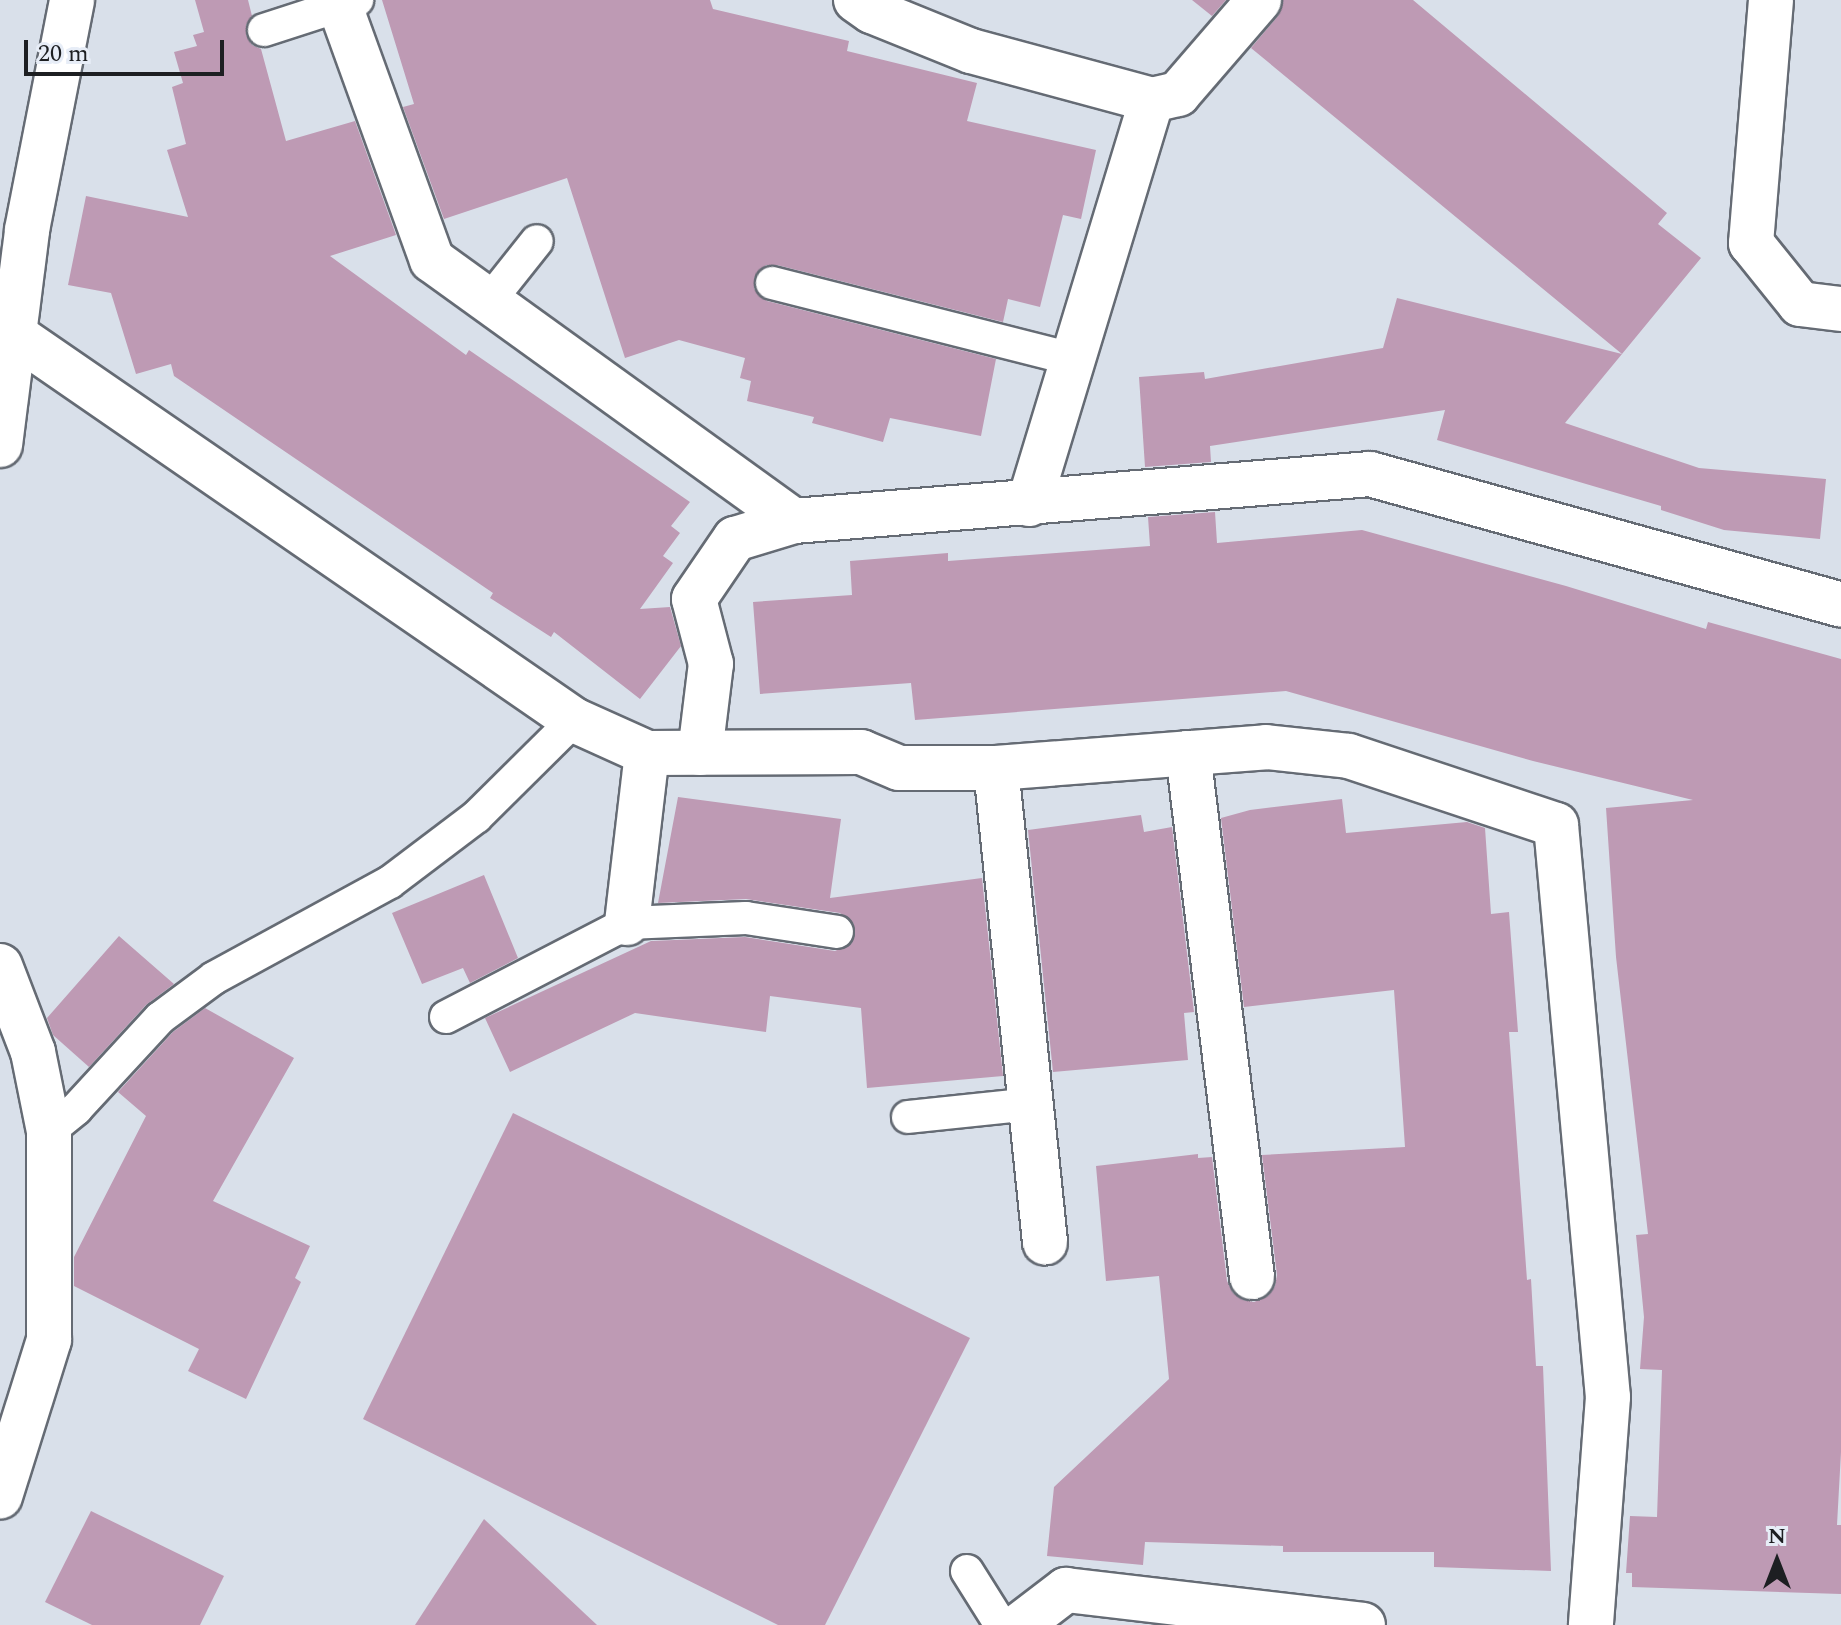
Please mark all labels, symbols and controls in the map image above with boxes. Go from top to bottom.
scale bar [28,24,228,74]
text: 20 m [38,36,89,72]
text: N [1768,1520,1786,1553]
north arrow [1737,1521,1817,1601]

